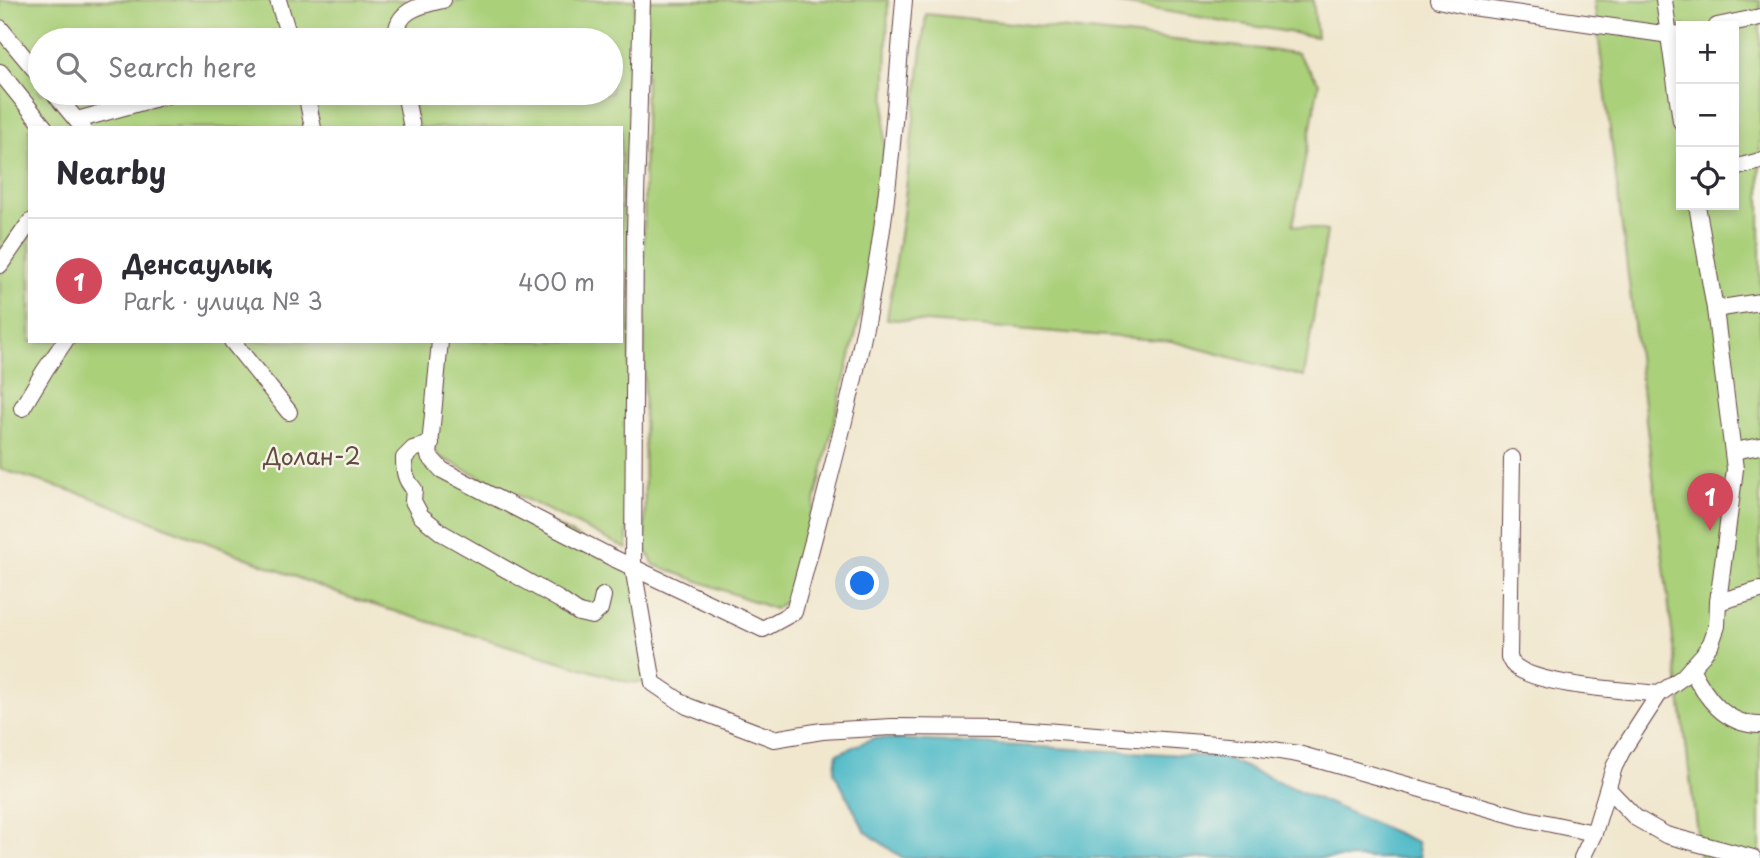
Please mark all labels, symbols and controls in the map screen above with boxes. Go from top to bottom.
map controls [1676,21,1739,210]
button: + [1676,21,1739,84]
search box [28,28,623,105]
text: Search here [108,47,257,86]
icon: search [52,48,90,86]
button: − [1676,84,1739,147]
button: locate [1676,147,1739,210]
text: Nearby [56,149,166,194]
text: Денсаулық [123,244,272,283]
text: 1 [74,264,85,299]
text: 400 m [518,264,595,299]
text: Park · улица № 3 [123,283,323,318]
park label: Долан-2 [263,438,360,473]
pin: 1 [1687,473,1733,531]
your location [845,566,879,600]

